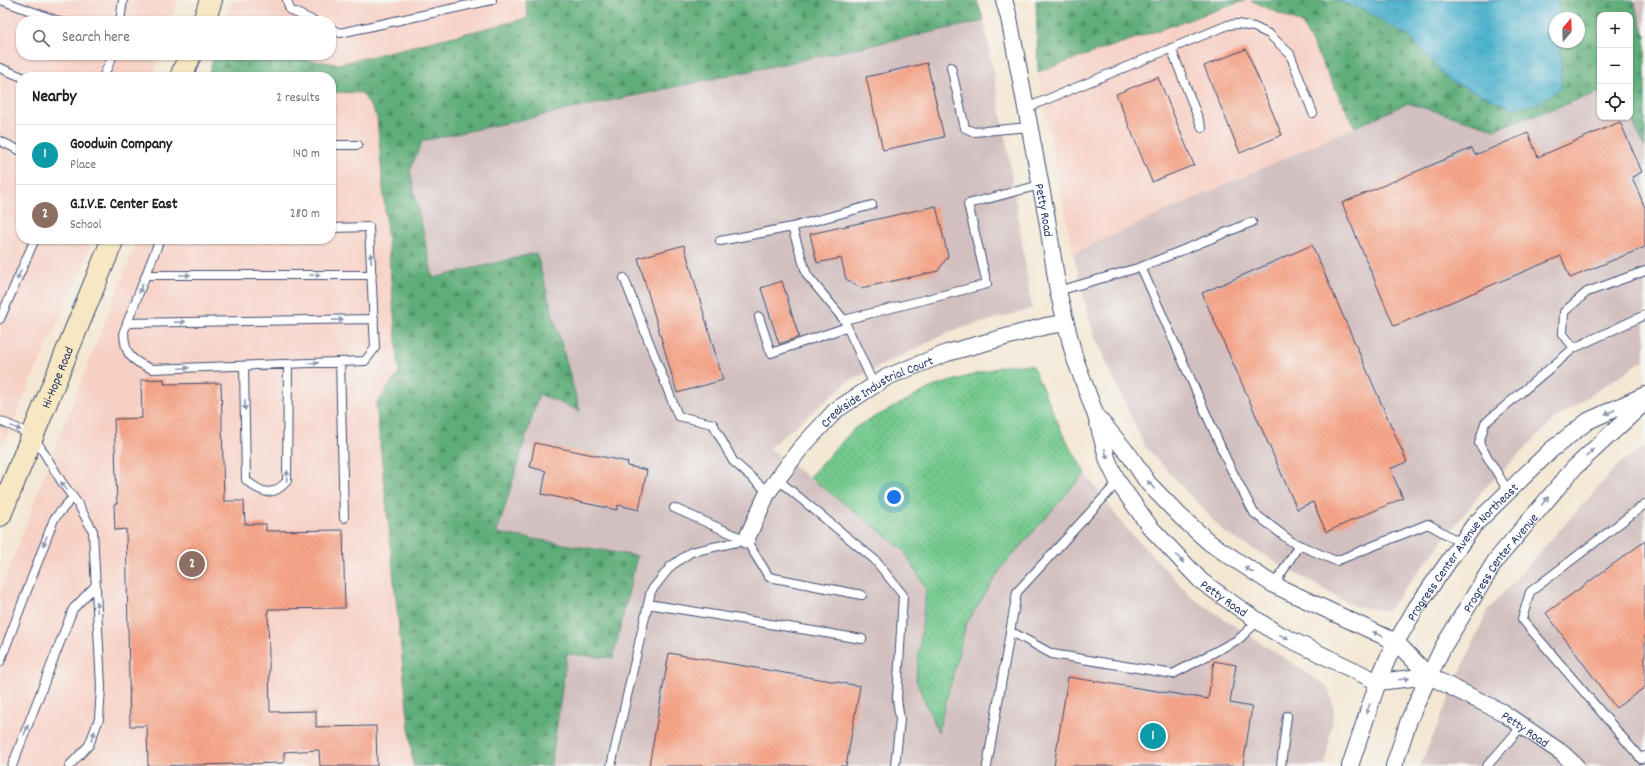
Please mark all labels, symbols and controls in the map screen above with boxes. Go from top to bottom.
north arrow [1549,12,1585,48]
map controls [1597,12,1633,120]
button: + [1597,12,1633,48]
search box [16,16,336,60]
icon: search [30,27,52,49]
text: Search here [62,27,130,49]
button: − [1597,48,1633,84]
button: locate [1597,84,1633,120]
text: Nearby [32,86,76,110]
text: 2 results [276,89,320,108]
text: Goodwin Company [70,134,172,156]
text: 1 [44,145,46,164]
text: 140 m [293,145,320,164]
text: Place [70,156,96,175]
street label: Petty Road [1028,182,1057,238]
text: G.I.V.E. Center East [70,194,177,216]
text: 2 [42,205,48,224]
text: 280 m [290,205,320,224]
text: School [70,216,102,235]
one-way arrow [368,251,374,264]
one-way arrow [16,269,22,280]
one-way arrow [179,272,192,278]
one-way arrow [309,272,322,278]
one-way arrow [137,283,143,295]
one-way arrow [332,317,345,323]
one-way arrow [174,319,187,325]
street label: Hi-Hope Road [38,344,80,412]
street label: Creekside Industrial Court [817,352,937,433]
one-way arrow [307,360,320,366]
one-way arrow [178,365,191,371]
one-way arrow [242,399,248,412]
one-way arrow [1604,409,1615,415]
one-way arrow [11,425,22,431]
one-way arrow [1103,448,1109,460]
one-way arrow [1585,448,1595,458]
one-way arrow [283,470,290,482]
one-way arrow [60,480,69,491]
street label: Progress Center Avenue Northeast [1404,480,1522,624]
one-way arrow [1147,481,1156,490]
your location [884,487,904,507]
one-way arrow [1541,496,1550,506]
street label: Progress Center Avenue [1460,509,1540,615]
one-way arrow [42,536,48,548]
pin: 2 [179,549,205,579]
one-way arrow [1176,554,1185,564]
one-way arrow [1243,566,1255,573]
street label: Petty Road [1196,576,1250,623]
one-way arrow [94,600,100,613]
one-way arrow [1372,631,1383,637]
one-way arrow [1278,633,1290,640]
one-way arrow [1397,676,1410,682]
one-way arrow [1365,704,1371,716]
street label: Petty Road [1497,707,1552,753]
pin: 1 [1140,721,1166,751]
one-way arrow [24,723,30,735]
one-way arrow [90,730,96,742]

